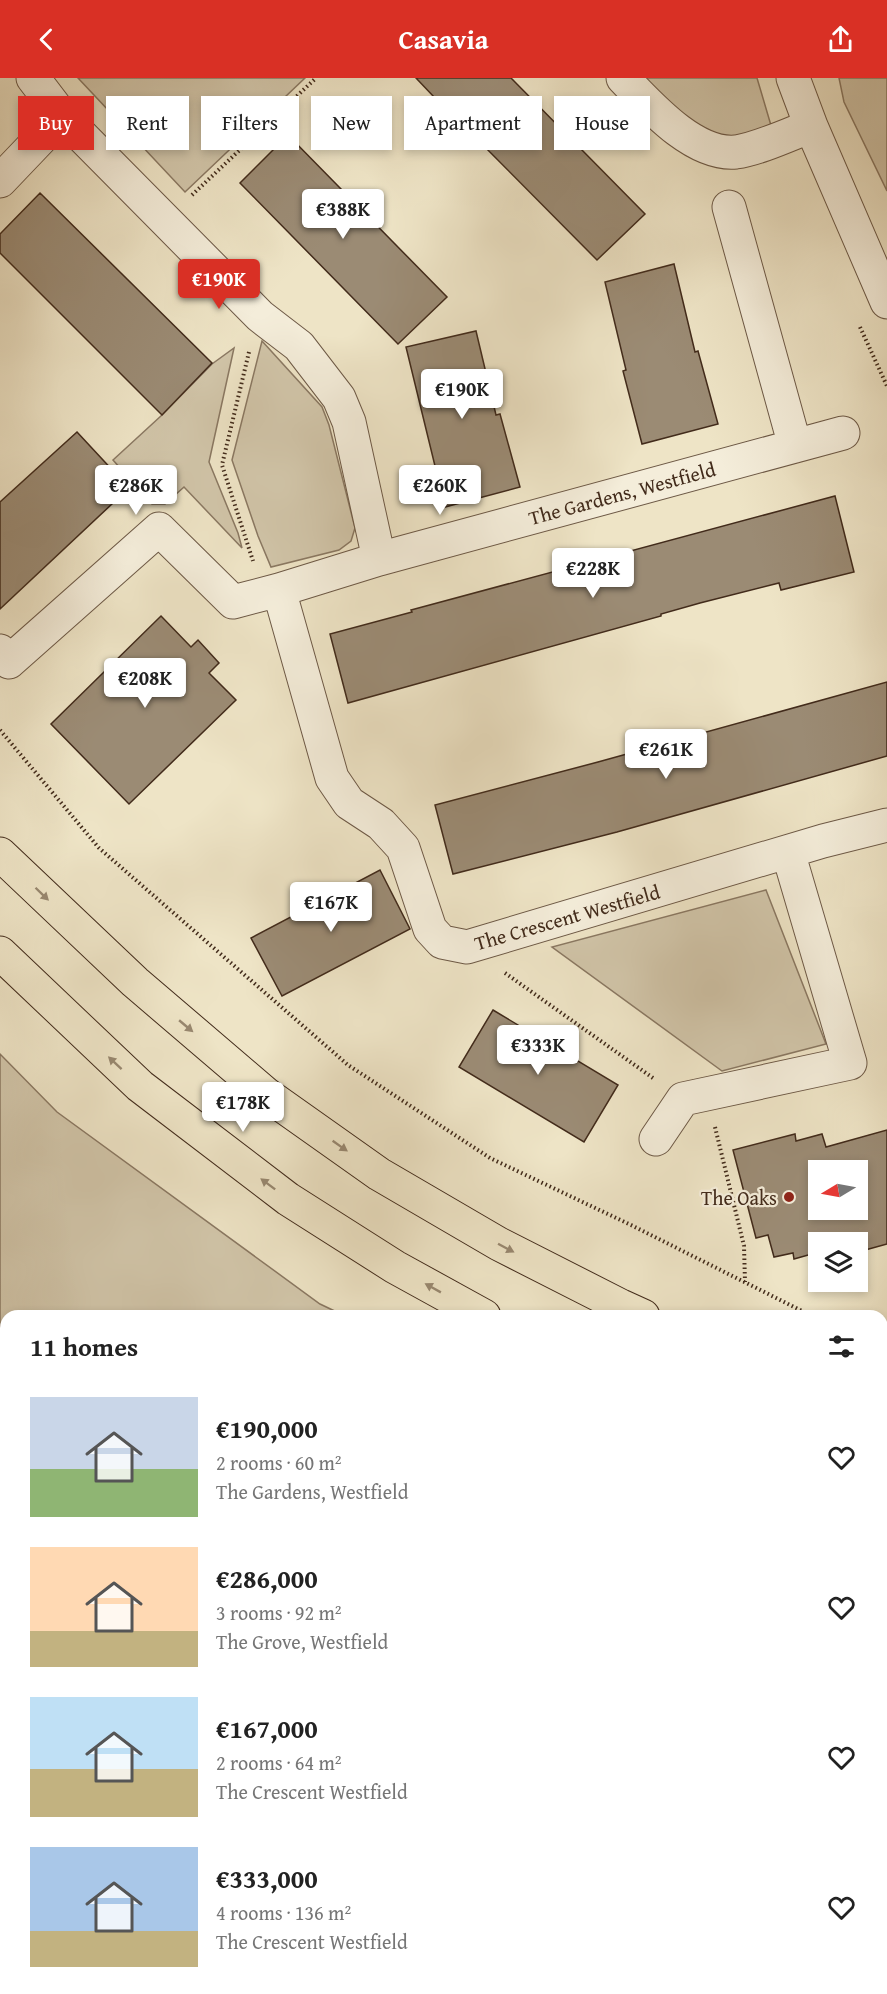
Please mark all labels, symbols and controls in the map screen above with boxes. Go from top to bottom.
text: Casavia [398,19,489,59]
icon: back [30,23,63,56]
icon: share [824,23,857,56]
chip: Buy [18,96,94,150]
chip: Rent [106,96,189,150]
chip: Filters [201,96,299,150]
chip: New [311,96,392,150]
chip: Apartment [404,96,542,150]
chip: House [554,96,650,150]
pin: €388K [301,189,385,240]
text: €388K [316,194,370,223]
pin: €190K [177,259,261,310]
text: €190K [192,264,246,293]
pin: €190K [420,369,504,420]
text: €190K [435,374,489,403]
street label: The Gardens, Westfield [525,454,719,532]
pin: €286K [94,465,178,516]
pin: €260K [398,465,482,516]
text: €286K [109,470,163,499]
text: €260K [413,470,467,499]
pin: €228K [551,548,635,599]
text: €228K [566,553,620,582]
pin: €208K [103,658,187,709]
text: €208K [118,663,172,692]
pin: €261K [624,729,708,780]
text: €261K [639,734,693,763]
street label: The Crescent Westfield [471,877,663,957]
pin: €167K [289,882,373,933]
one-way arrow [35,887,49,901]
text: €167K [304,887,358,916]
one-way arrow [178,1019,193,1032]
pin: €333K [496,1025,580,1076]
text: €333K [511,1030,565,1059]
one-way arrow [108,1056,122,1070]
pin: €178K [201,1082,285,1133]
text: €178K [216,1087,270,1116]
one-way arrow [331,1140,347,1152]
north arrow [808,1160,868,1220]
map controls [808,1160,868,1292]
one-way arrow [260,1178,275,1190]
place label: The Oaks [701,1183,777,1212]
marker: The Oaks [782,1190,796,1204]
button: layers [808,1232,868,1292]
one-way arrow [498,1243,515,1253]
one-way arrow [424,1283,441,1293]
text: 11 homes [30,1327,138,1366]
icon: filters [825,1330,858,1363]
text: €190,000 [216,1409,318,1448]
icon: home [78,1421,150,1493]
icon: heart [825,1441,858,1474]
text: 2 rooms · 60 m² [216,1448,342,1477]
text: The Gardens, Westfield [216,1477,408,1506]
text: €286,000 [216,1559,318,1598]
icon: home [78,1571,150,1643]
icon: heart [825,1591,858,1624]
text: 3 rooms · 92 m² [216,1598,342,1627]
text: The Grove, Westfield [216,1627,388,1656]
text: €167,000 [216,1709,318,1748]
icon: home [78,1721,150,1793]
icon: heart [825,1741,858,1774]
text: 2 rooms · 64 m² [216,1748,342,1777]
text: The Crescent Westfield [216,1777,408,1806]
text: €333,000 [216,1859,318,1898]
icon: home [78,1871,150,1943]
icon: heart [825,1891,858,1924]
text: 4 rooms · 136 m² [216,1898,351,1927]
text: The Crescent Westfield [216,1927,408,1956]

